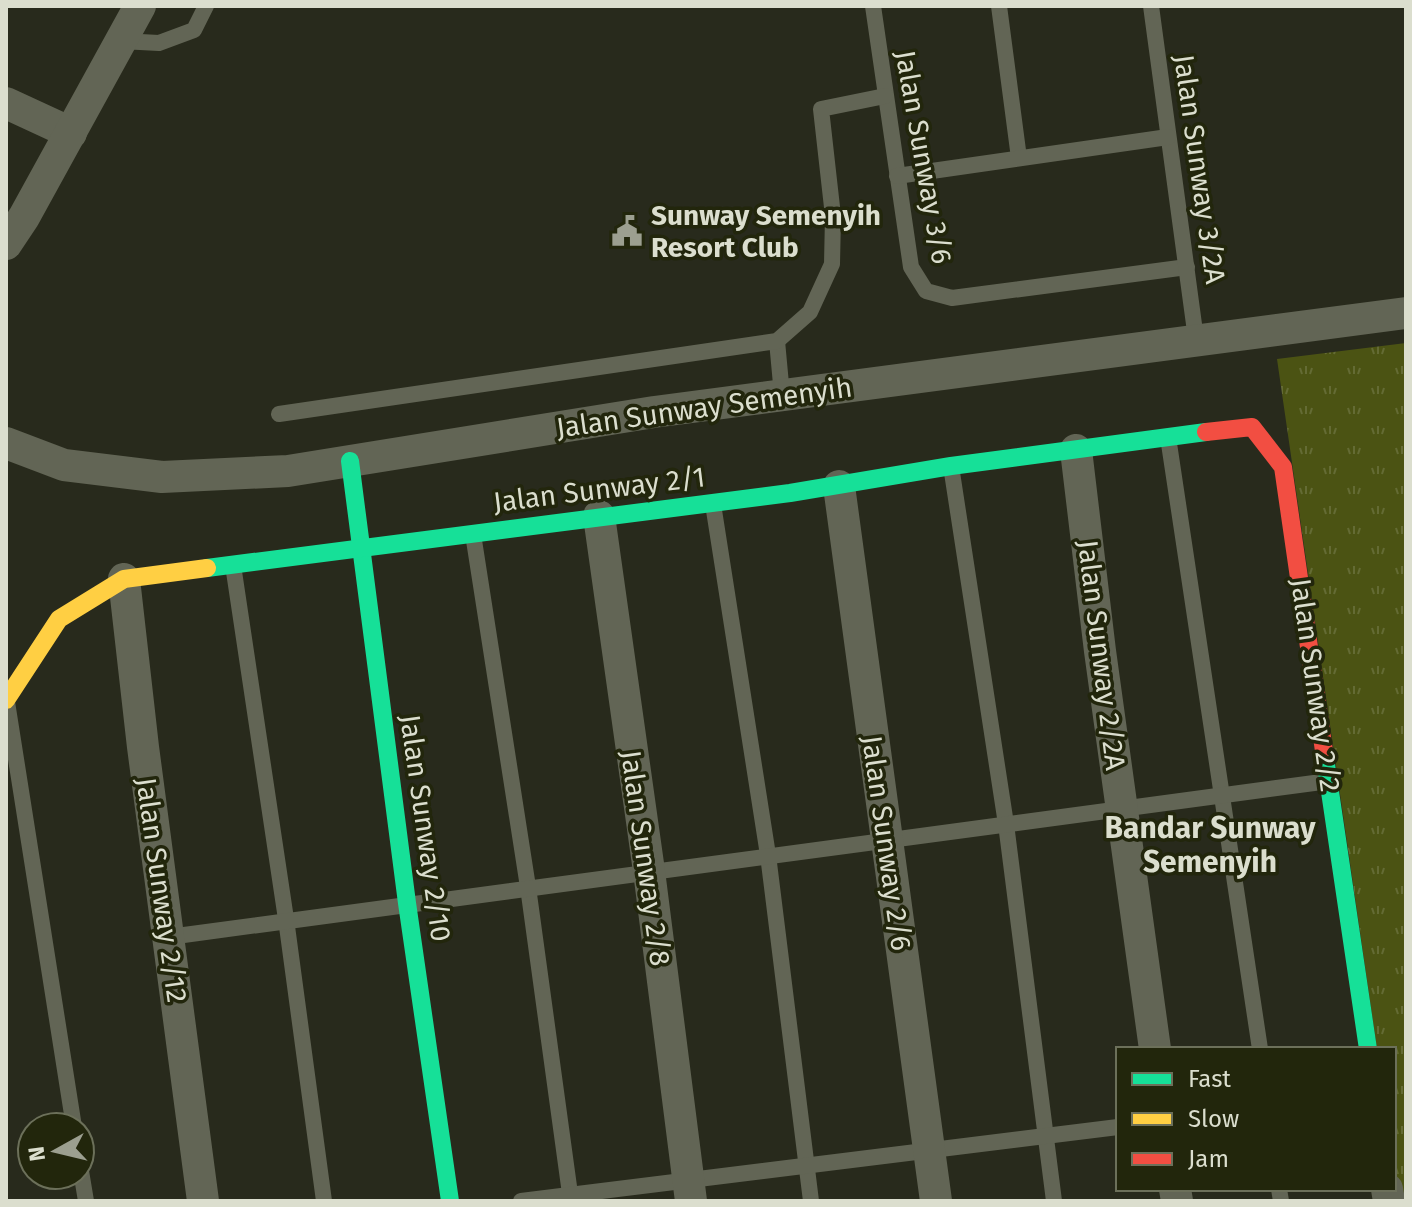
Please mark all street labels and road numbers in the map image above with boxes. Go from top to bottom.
street label: Jalan Sunway 3/6 [888,48,959,267]
street label: Jalan Sunway 3/2A [1167,52,1232,286]
street label: Jalan Sunway Semenyih [554,370,854,445]
street label: Jalan Sunway 2/1 [491,460,707,519]
street label: Jalan Sunway 2/2A [1071,538,1132,772]
street label: Jalan Sunway 2/2 [1284,576,1347,794]
street label: Jalan Sunway 2/10 [393,712,458,944]
street label: Jalan Sunway 2/6 [855,733,918,953]
street label: Jalan Sunway 2/8 [614,748,677,968]
street label: Jalan Sunway 2/12 [129,775,194,1005]

